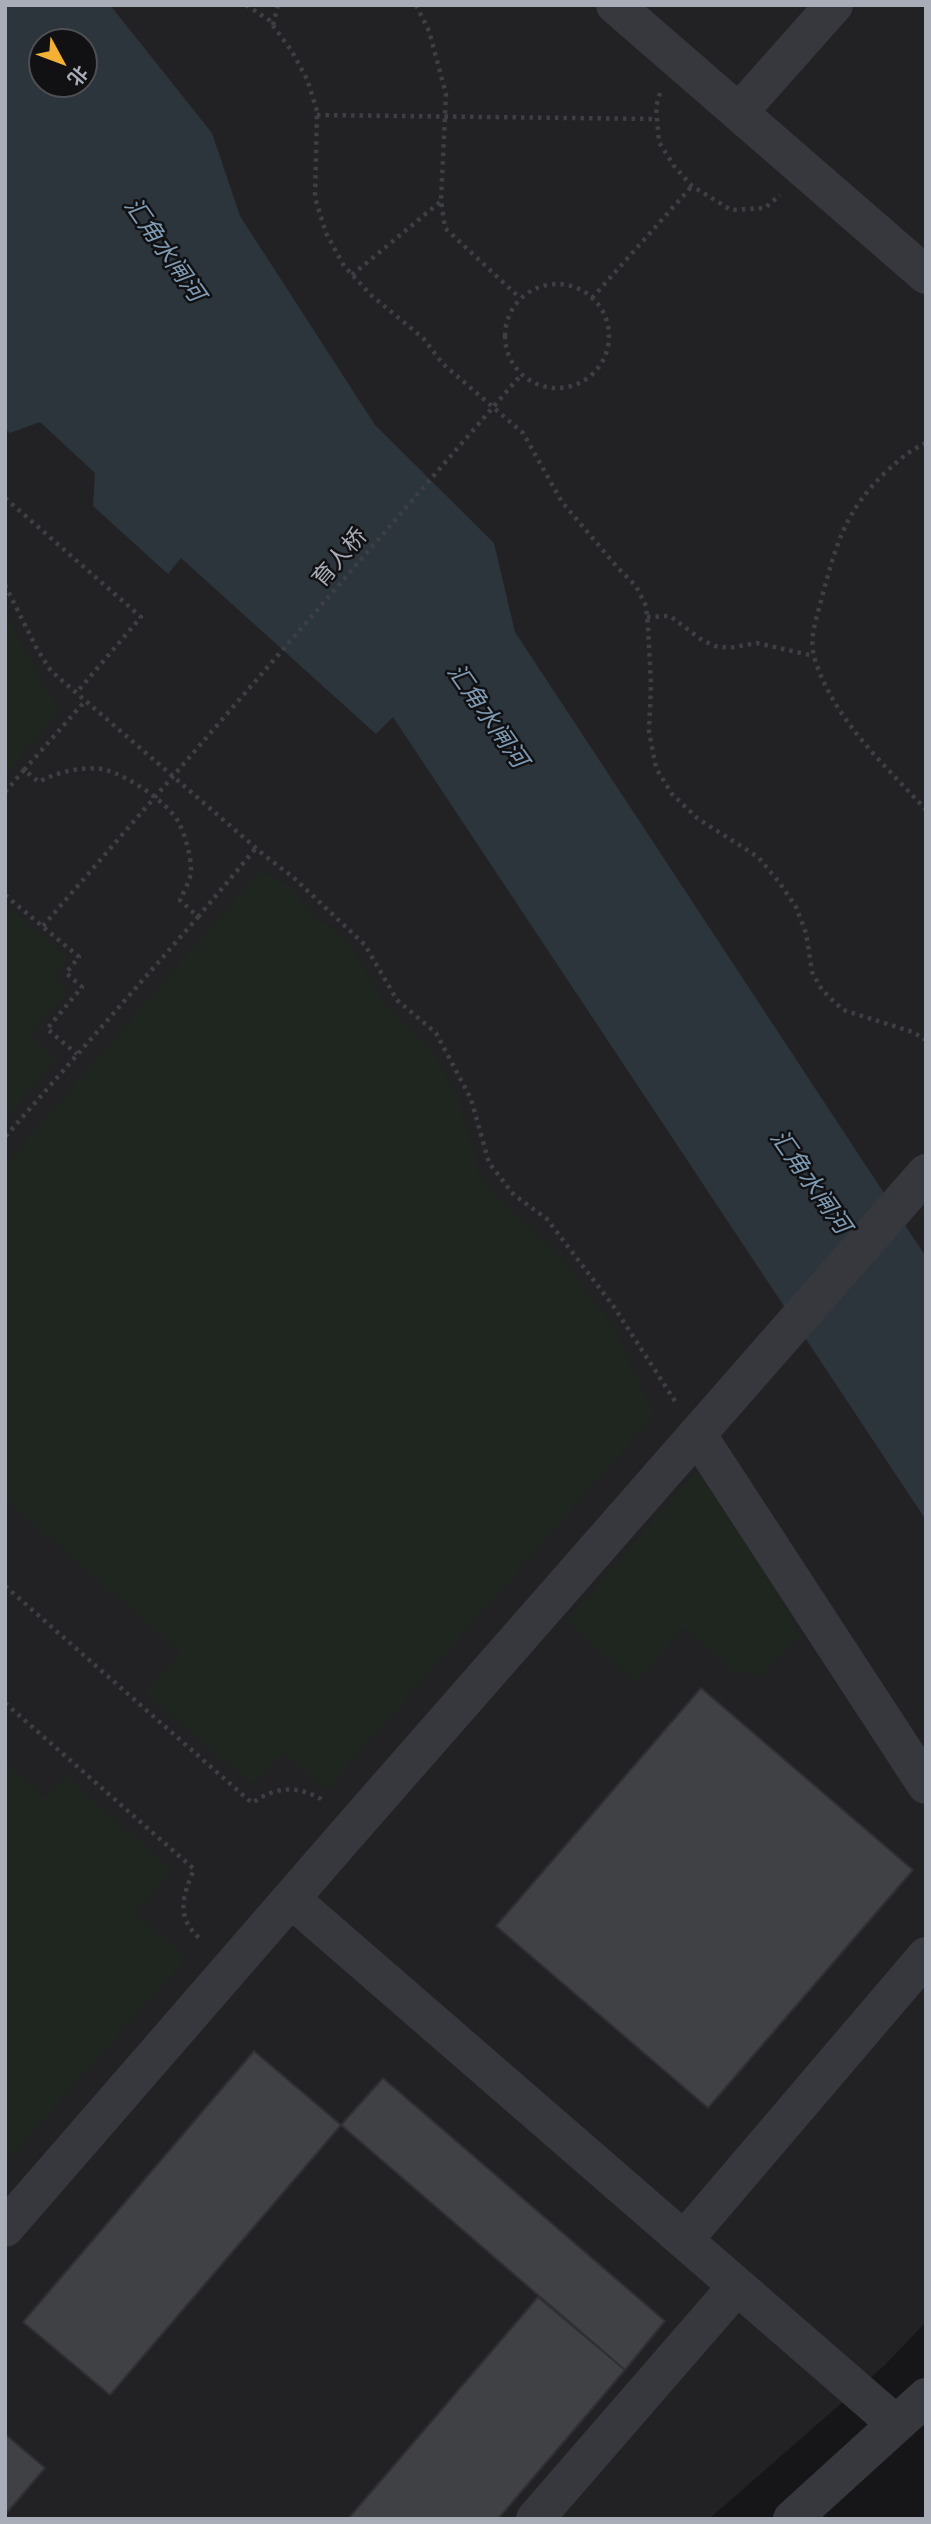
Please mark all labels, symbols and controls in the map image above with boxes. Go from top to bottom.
north arrow [28,28,98,98]
text: 北 [63,61,93,91]
water label: 汇角水闸河 [118,193,210,307]
street label: 育人桥 [307,523,373,593]
water label: 汇角水闸河 [441,659,533,773]
water label: 汇角水闸河 [764,1125,856,1239]

